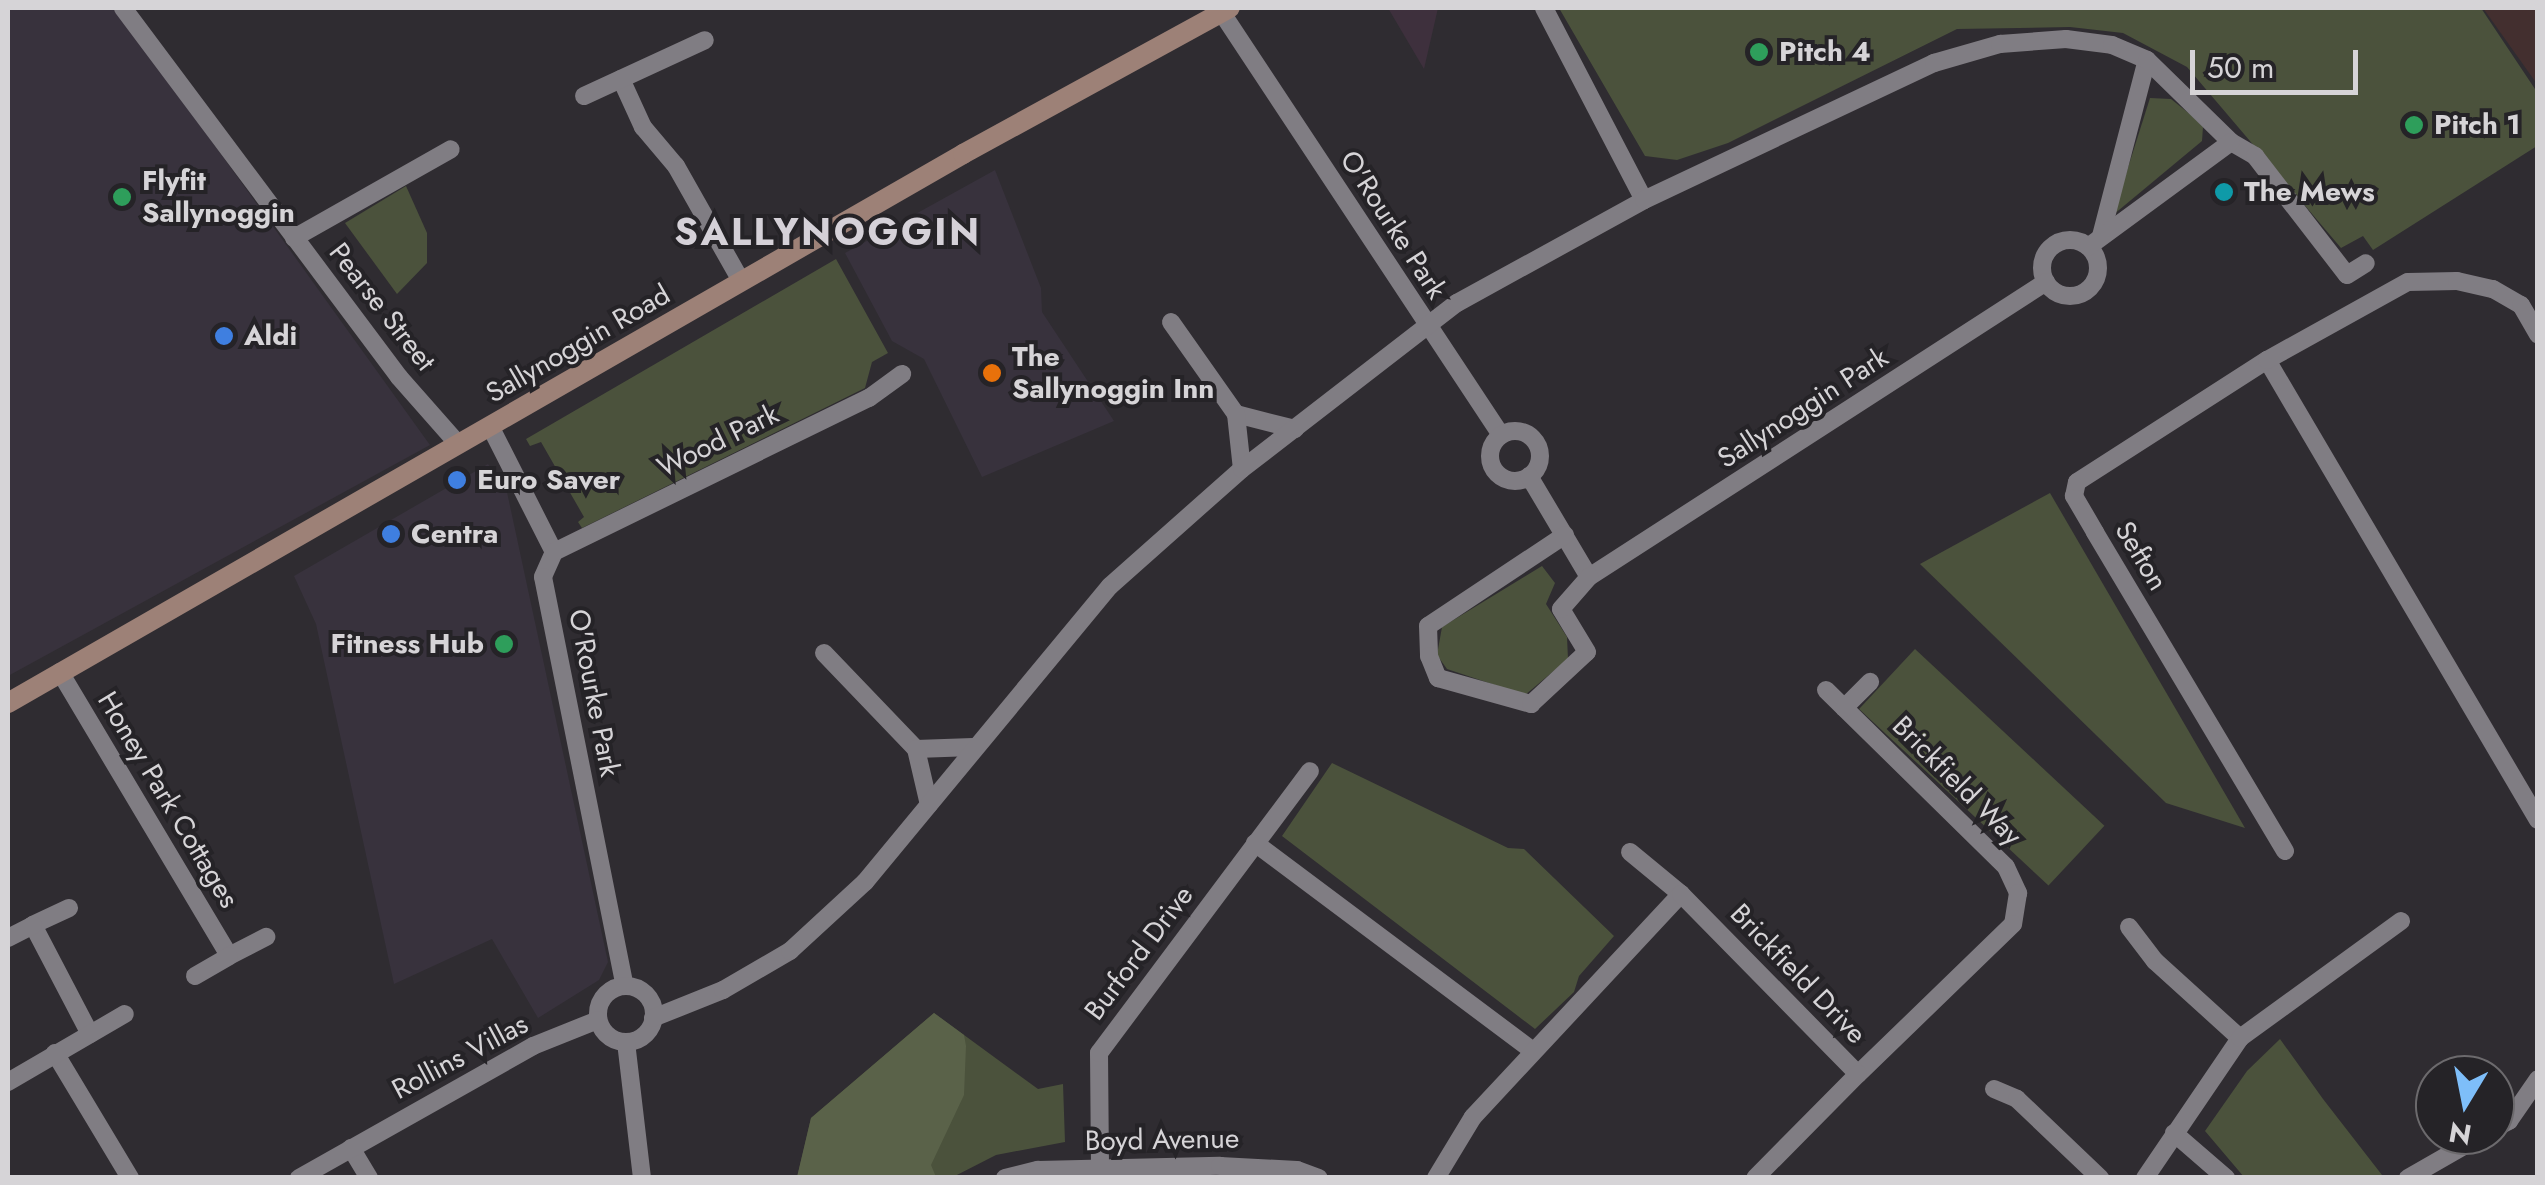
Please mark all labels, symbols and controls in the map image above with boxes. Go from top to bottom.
scale bar [2195,30,2362,92]
place label: Pitch 4 [1779,35,1871,69]
marker: Pitch 4 [1748,41,1770,63]
text: 50 m [2207,46,2274,89]
place label: Pitch 1 [2434,108,2520,142]
marker: Pitch 1 [2403,114,2425,136]
street label: O'Rourke Park [1333,145,1453,305]
place label: Flyfit Sallynoggin [142,164,295,230]
place label: The Mews [2244,175,2375,209]
marker: The Mews [2213,181,2235,203]
marker: Flyfit Sallynoggin [111,186,133,208]
district label: SALLYNOGGIN [674,209,982,255]
street label: Pearse Street [322,236,442,378]
street label: Sallynoggin Road [480,278,676,410]
place label: Aldi [244,319,297,353]
marker: Aldi [213,325,235,347]
place label: The Sallynoggin Inn [1012,340,1214,406]
street label: Sallynoggin Park [1712,340,1894,476]
marker: The Sallynoggin Inn [981,362,1003,384]
street label: Wood Park [652,397,784,485]
place label: Euro Saver [477,463,620,497]
marker: Euro Saver [446,469,468,491]
street label: Sefton [2107,515,2175,597]
place label: Centra [411,517,498,551]
marker: Centra [380,523,402,545]
street label: O'Rourke Park [561,606,627,780]
place label: Fitness Hub [330,627,484,661]
marker: Fitness Hub [493,633,515,655]
street label: Honey Park Cottages [90,686,246,914]
street label: Brickfield Way [1885,709,2029,853]
street label: Burford Drive [1078,879,1200,1027]
street label: Brickfield Drive [1723,897,1873,1051]
street label: Rollins Villas [386,1007,534,1107]
north arrow [2415,1055,2515,1155]
text: N [2446,1111,2475,1155]
street label: Boyd Avenue [1085,1122,1239,1158]

